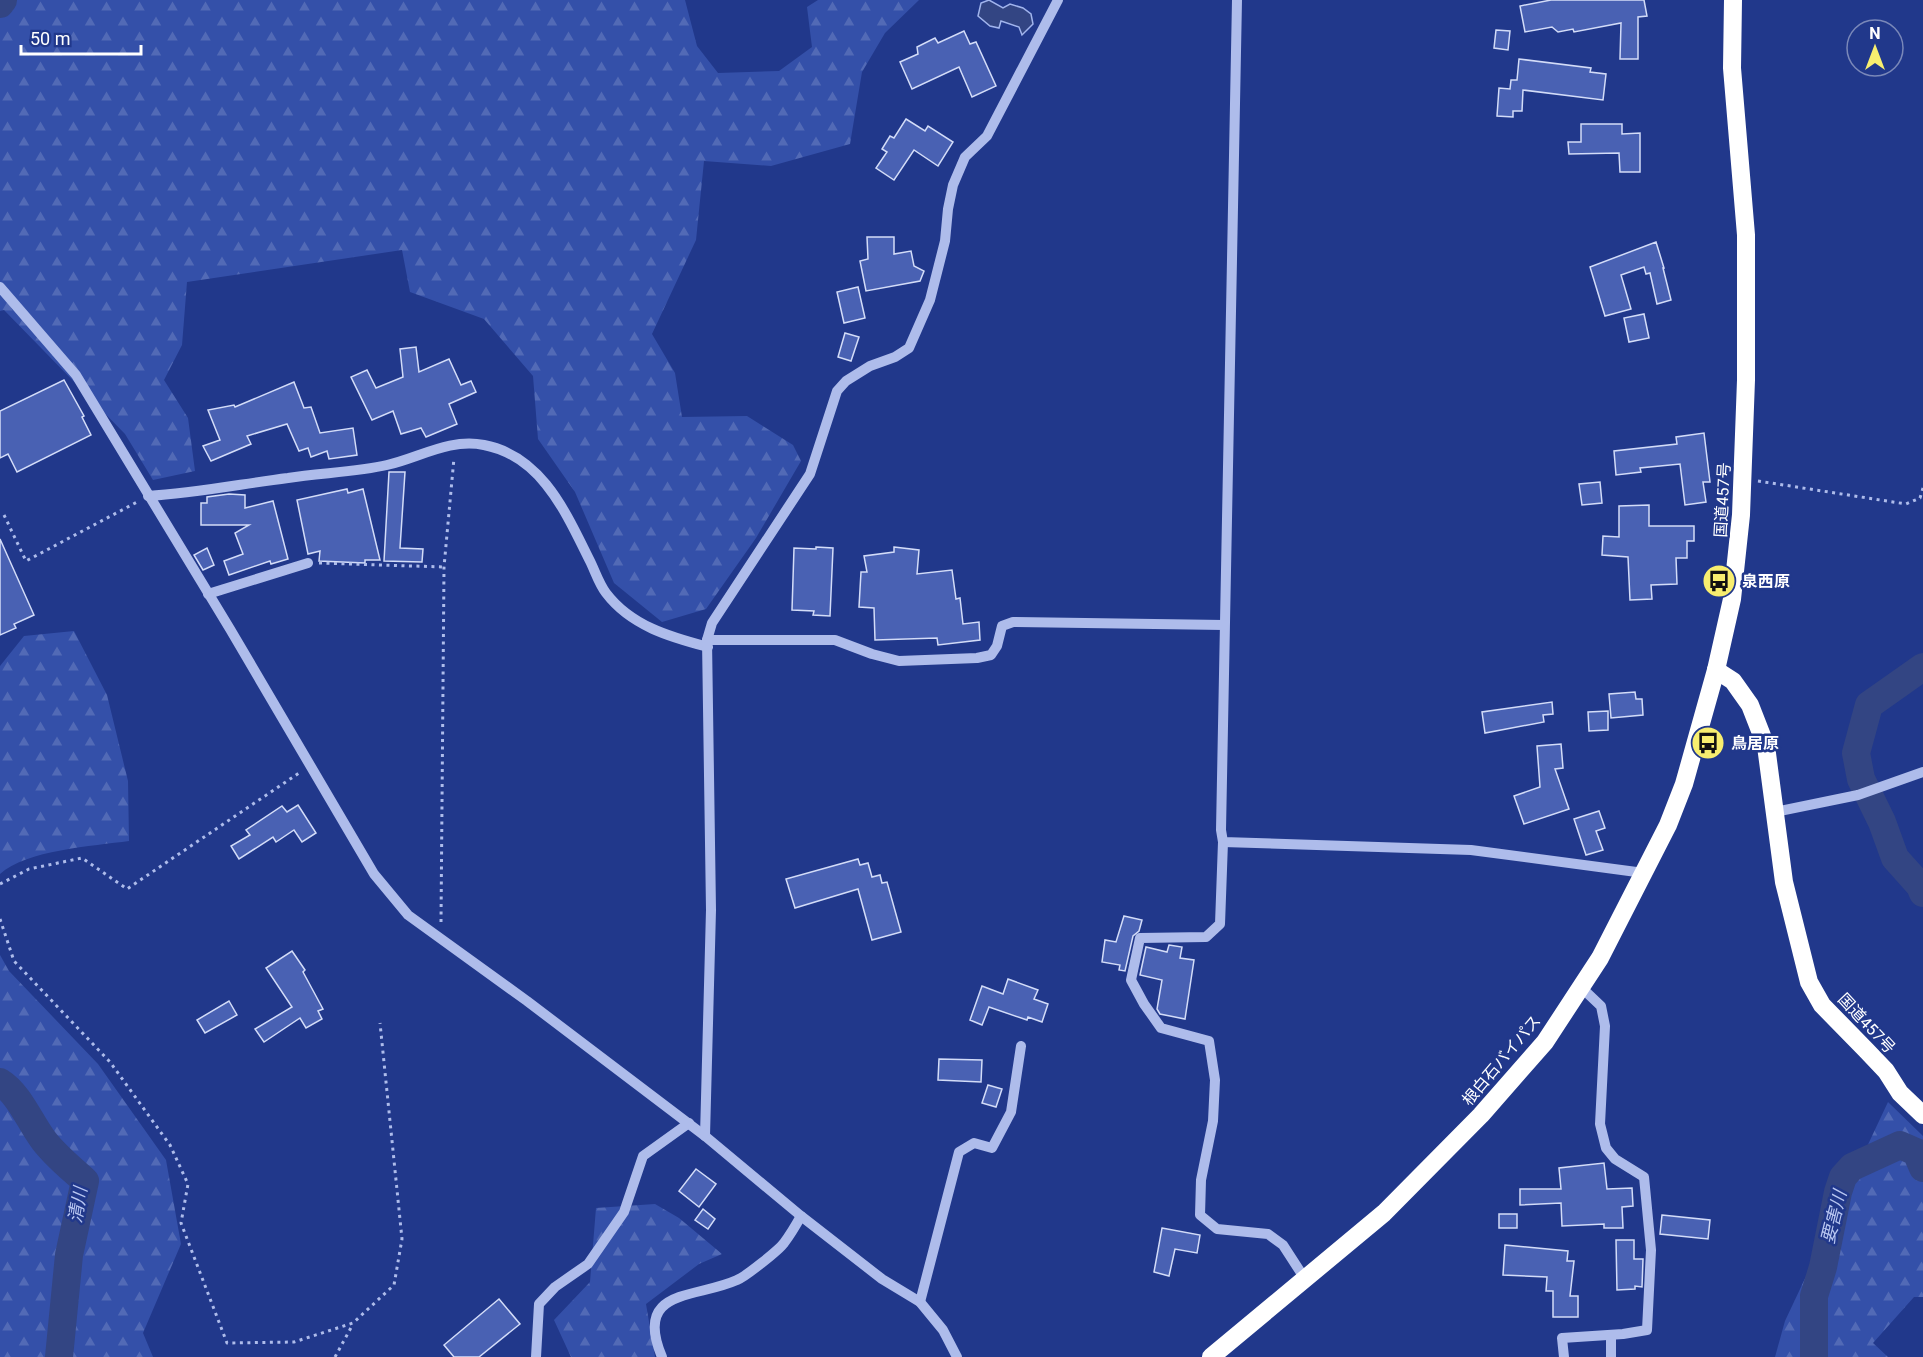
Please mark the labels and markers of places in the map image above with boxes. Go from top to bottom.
bus stop icon: 泉西原 [1701,563,1737,599]
place label: 泉西原 [1742,572,1790,591]
bus stop icon: 鳥居原 [1690,725,1726,761]
place label: 鳥居原 [1731,734,1779,753]

